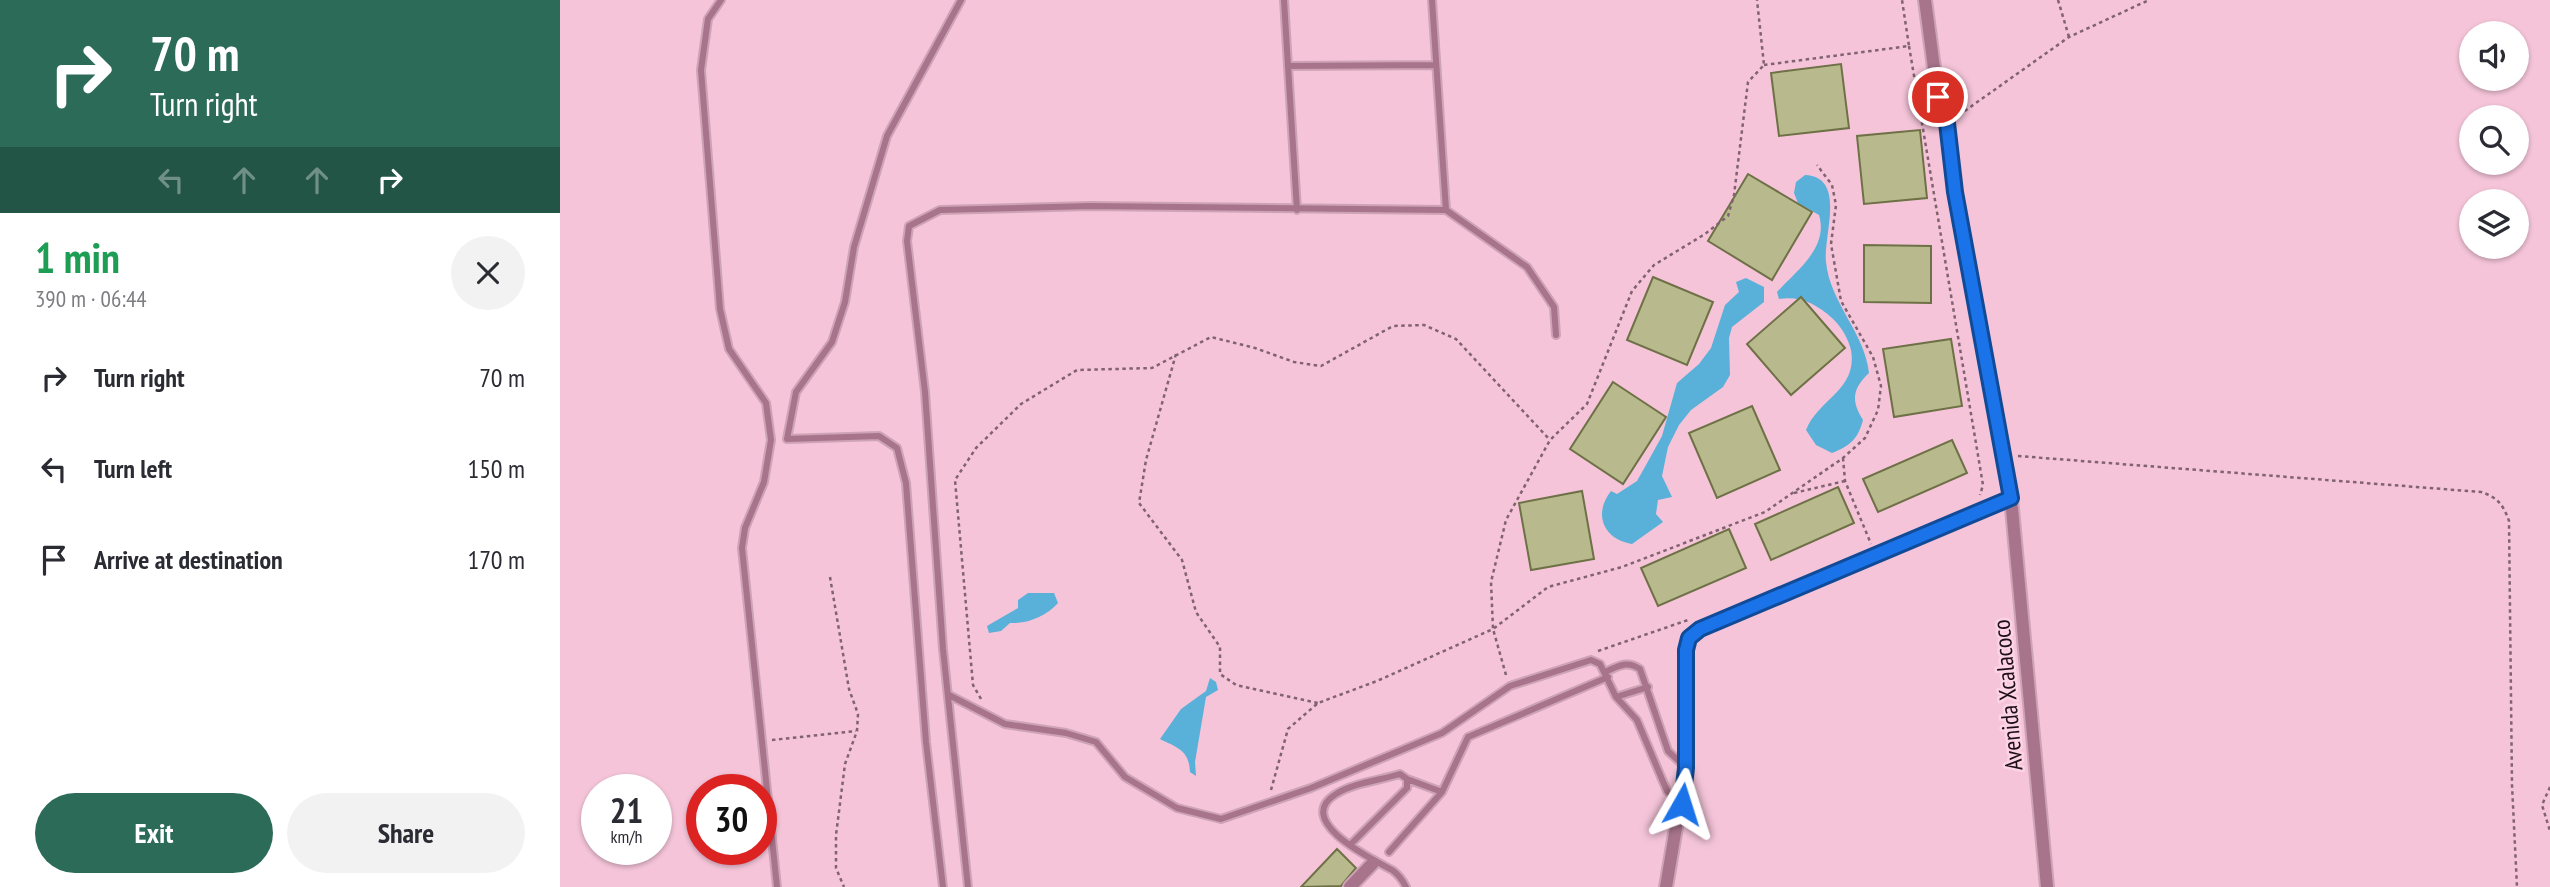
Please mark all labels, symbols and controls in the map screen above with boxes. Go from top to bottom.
text: 70 m [150,21,239,85]
map controls [2459,21,2529,259]
button: sound [2459,21,2529,91]
icon: right [35,28,126,119]
pin [1908,67,1968,127]
icon: arrive [1919,78,1957,116]
text: Turn right [150,83,258,125]
button: search [2459,105,2529,175]
icon: left [152,161,190,199]
icon: ahead [225,161,263,199]
icon: ahead [298,161,336,199]
icon: right [371,161,409,199]
button: layers [2459,189,2529,259]
text: 1 min [35,230,120,285]
button: close [451,236,525,310]
text: 390 m · 06:44 [35,284,147,313]
icon: right [35,359,73,397]
text: Turn right [94,361,185,394]
text: 70 m [479,361,525,394]
icon: left [35,450,73,488]
text: Turn left [94,452,172,485]
text: 150 m [467,452,525,485]
icon: arrive [35,541,73,579]
text: Arrive at destination [94,543,283,576]
text: 170 m [467,543,525,576]
street label: Avenida Xcalacoco [1985,618,2030,772]
position arrow [1645,767,1719,841]
speed limit sign: 30 [686,774,777,865]
text: 21 [610,787,643,833]
button: Exit [35,793,273,873]
button: Share [287,793,525,873]
text: km/h [611,825,642,848]

